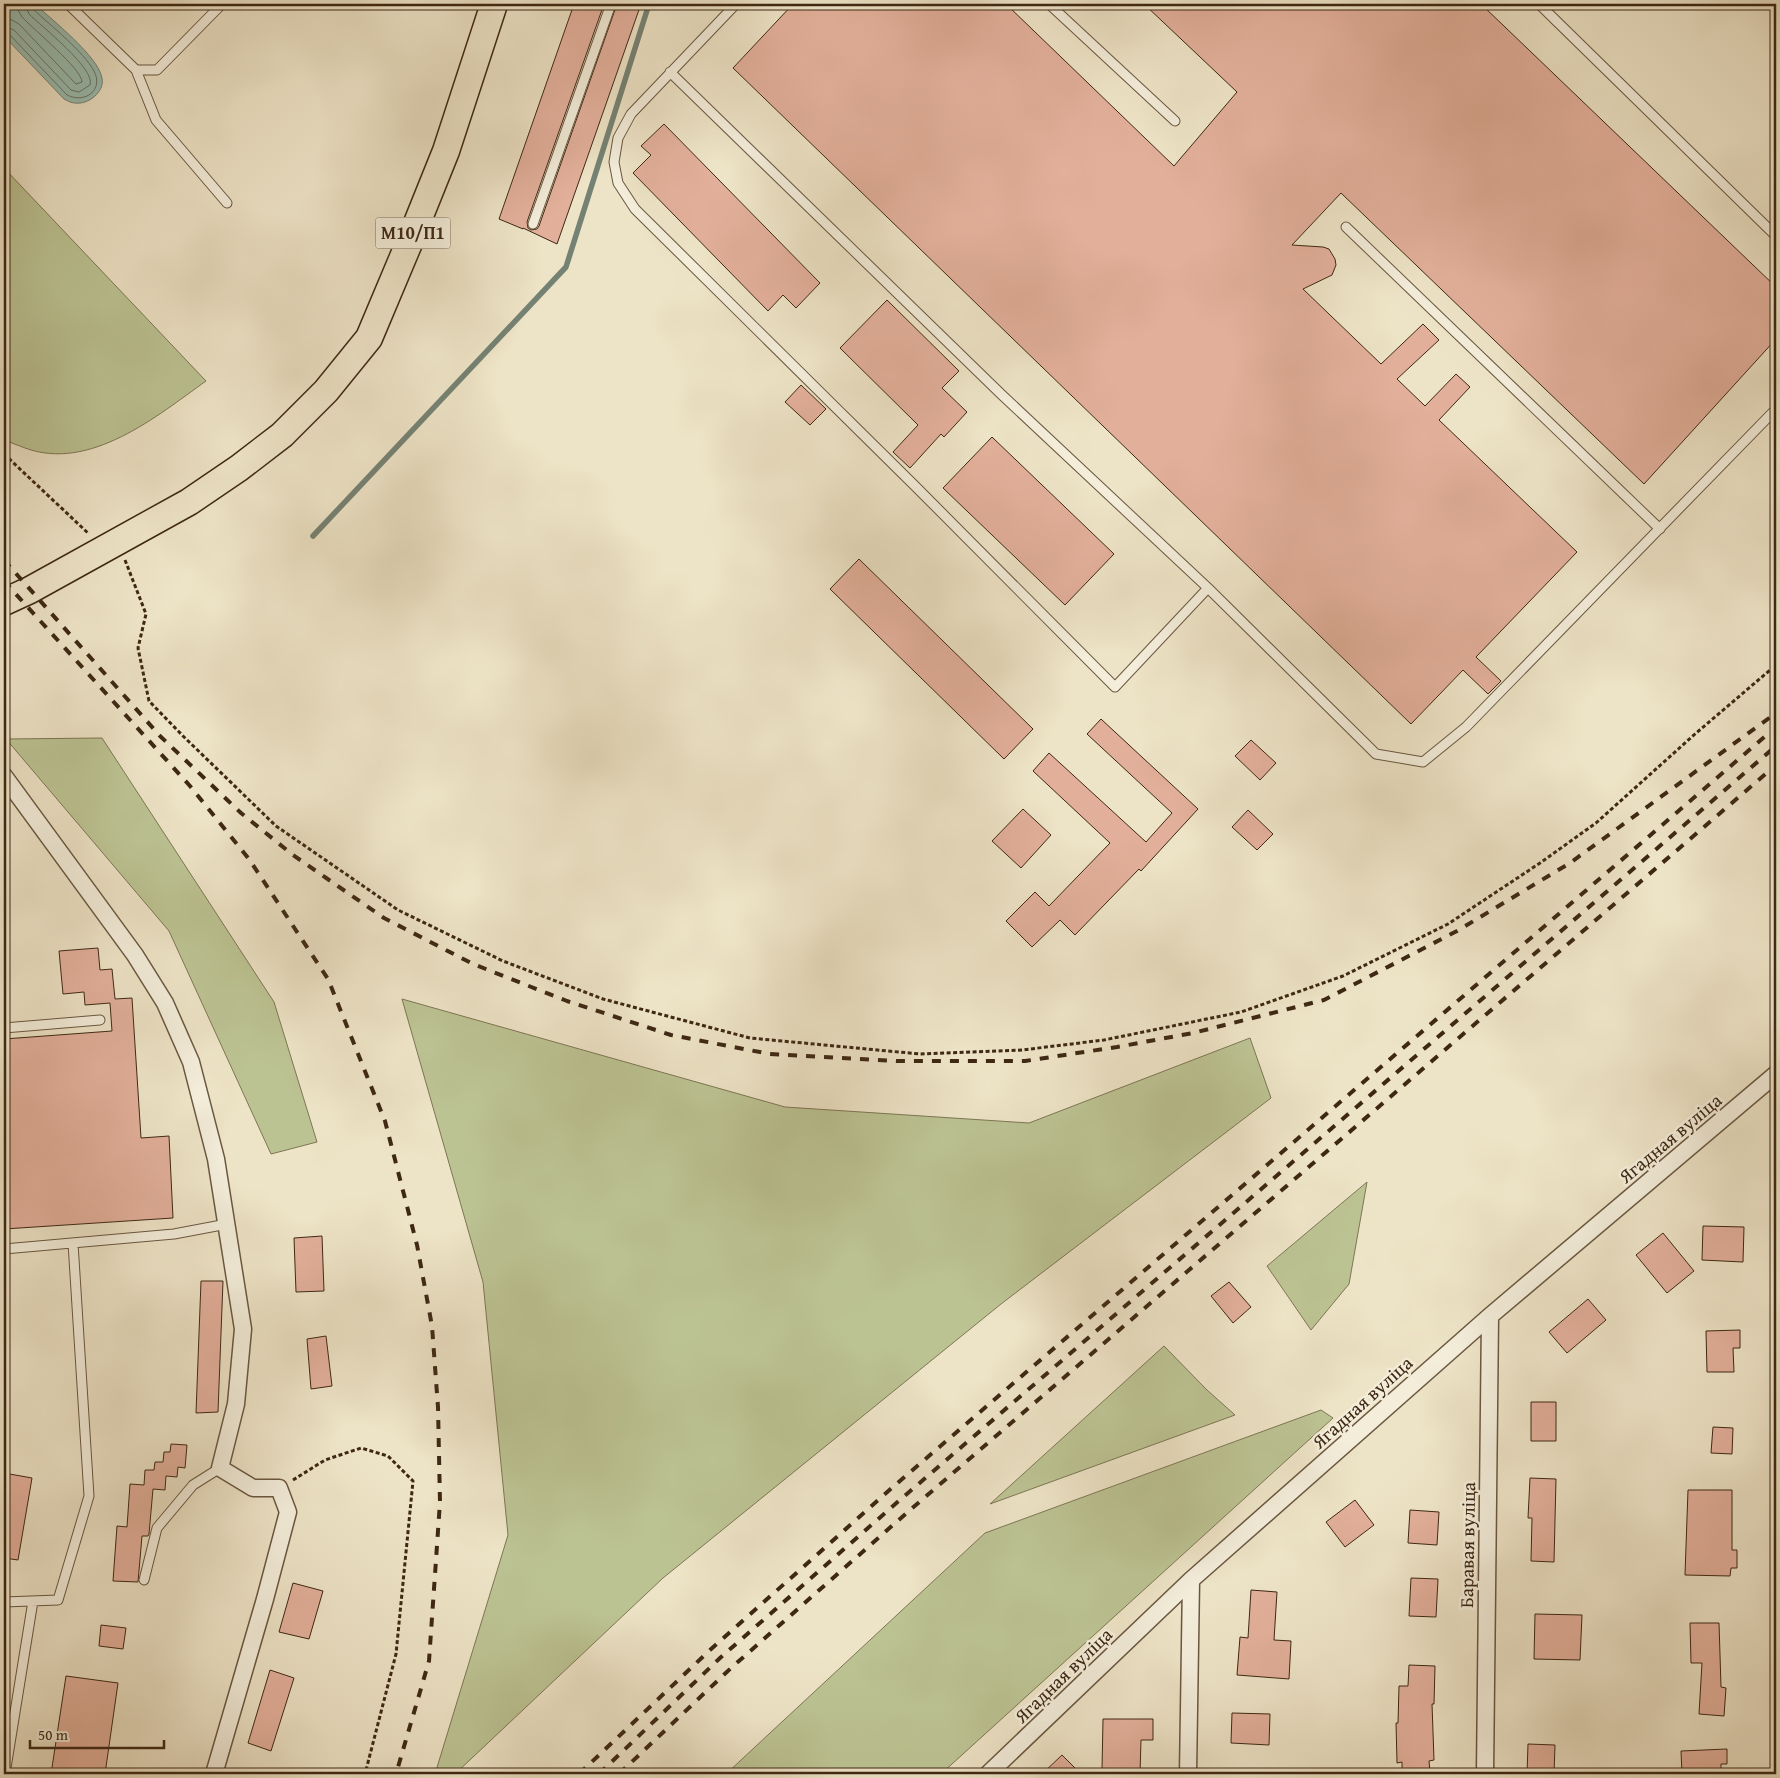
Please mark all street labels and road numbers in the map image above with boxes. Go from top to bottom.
road number: М10/П1 [376,218,450,248]
street label: Ягадная вуліца [1612,1086,1728,1190]
street label: Ягадная вуліца [1305,1349,1419,1456]
street label: Баравая вуліца [1452,1482,1482,1608]
street label: Ягадная вуліца [1007,1621,1118,1730]

